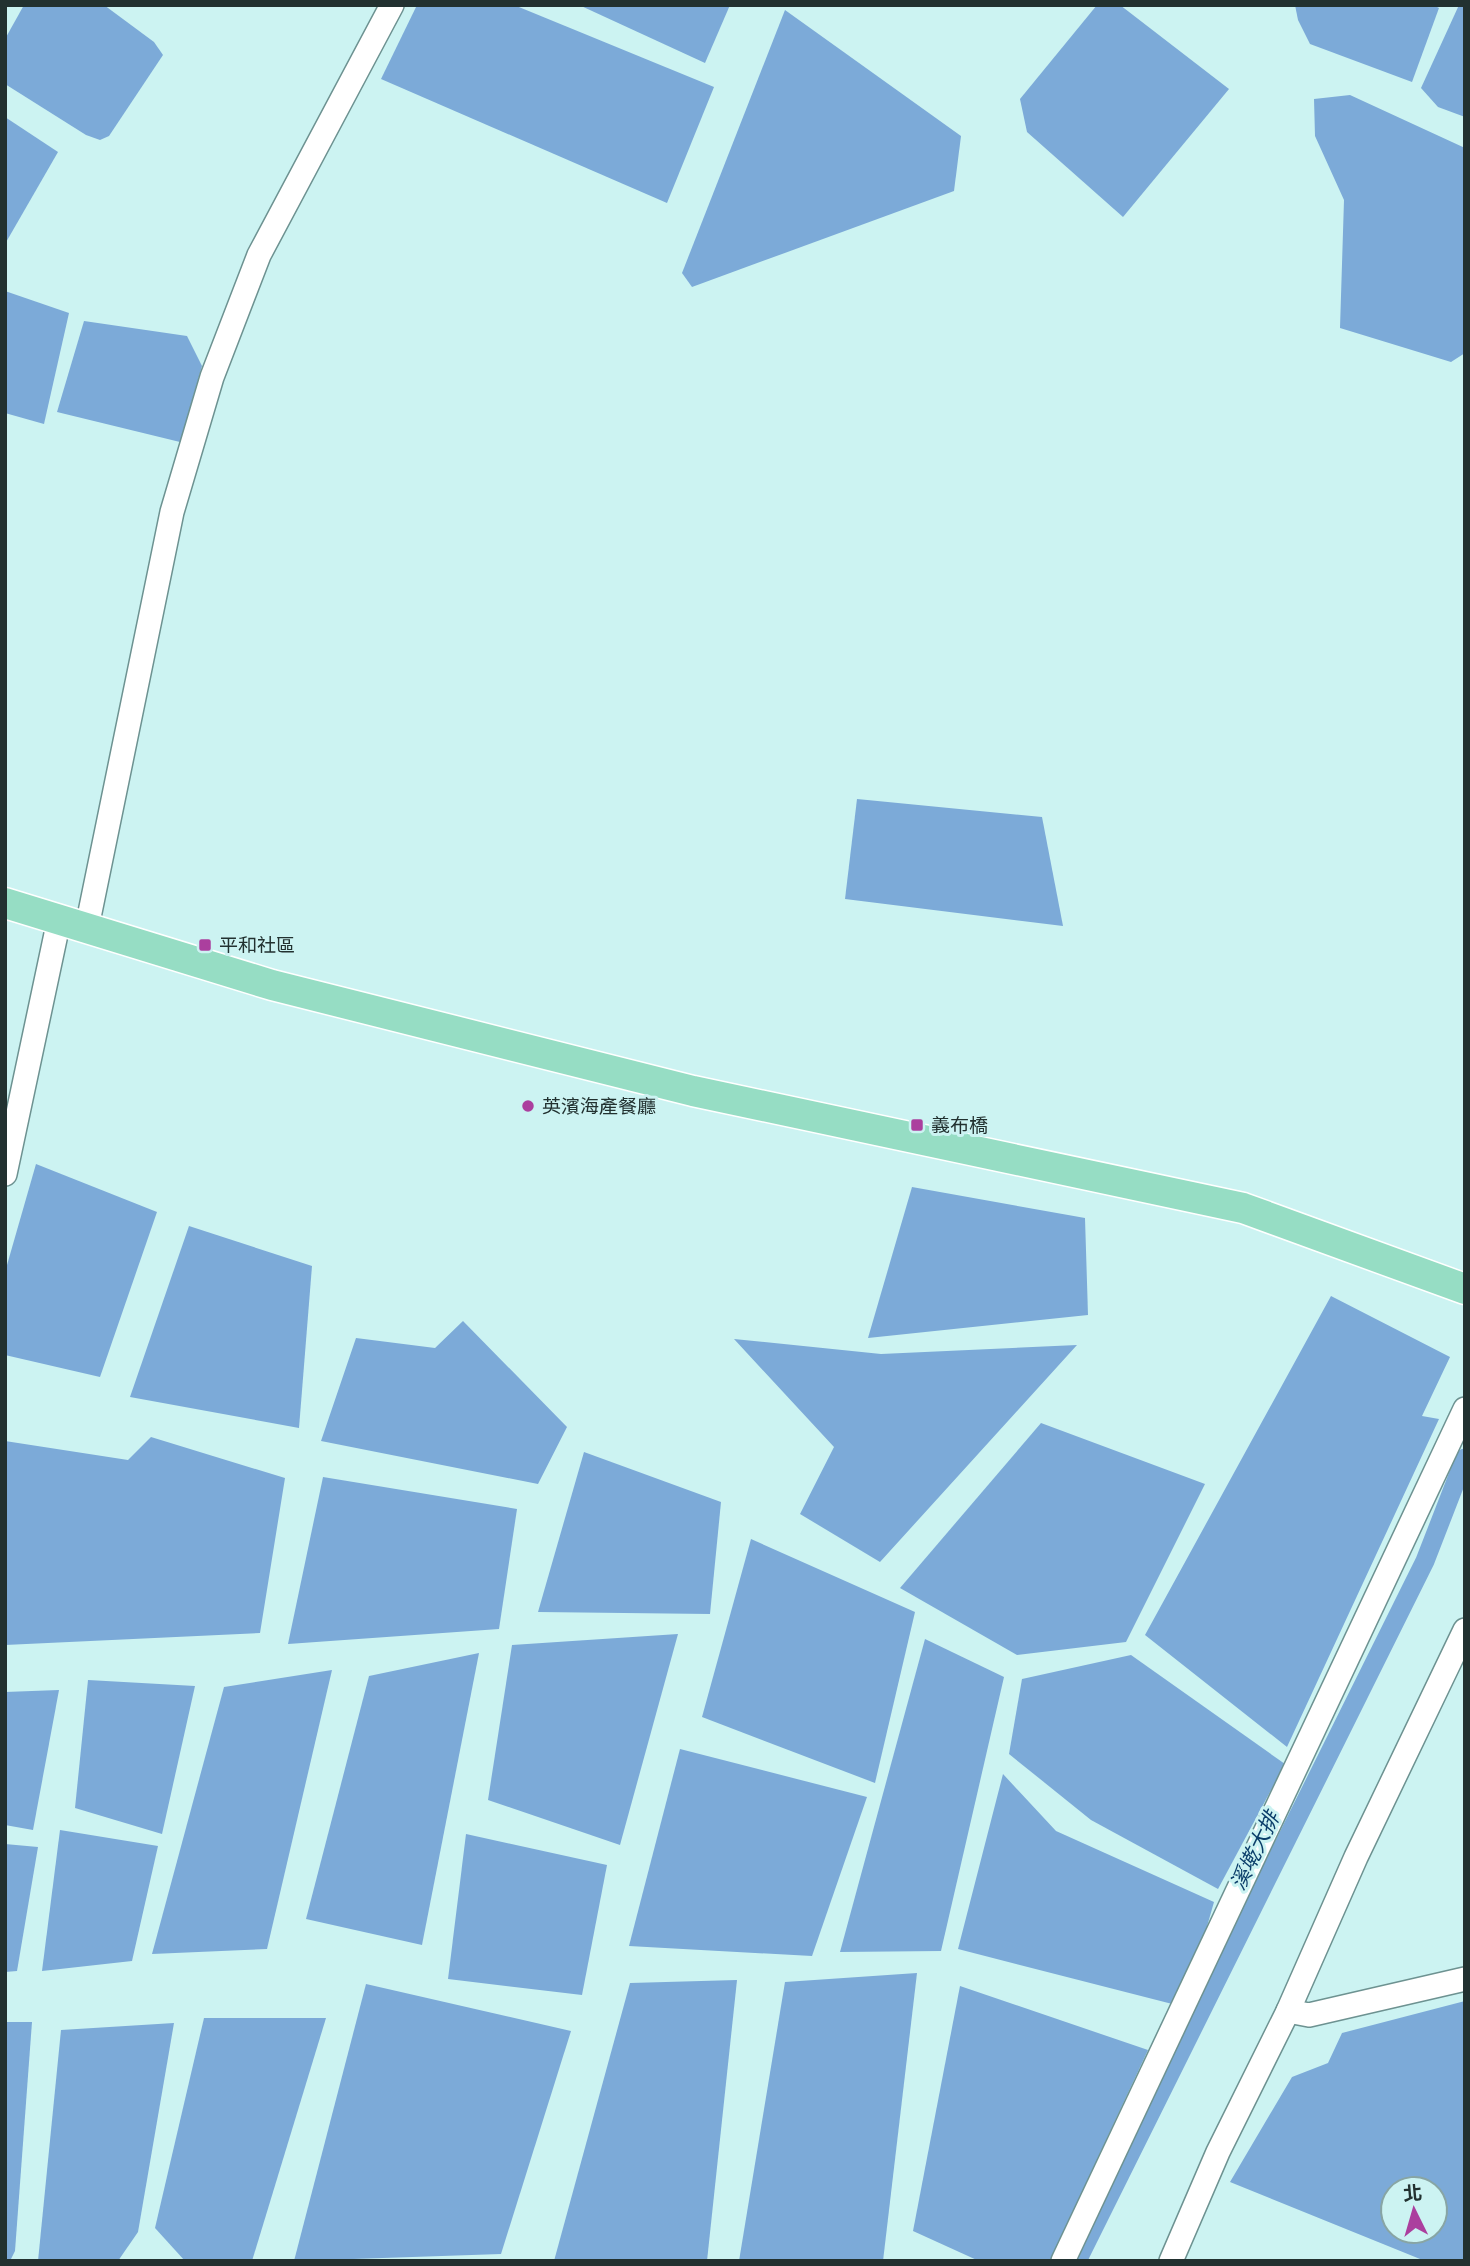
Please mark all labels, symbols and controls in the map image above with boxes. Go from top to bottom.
place label: 平和社區 [219,933,295,956]
marker: 平和社區 [197,937,213,953]
place label: 英濱海產餐廳 [542,1094,656,1117]
marker: 英濱海產餐廳 [520,1098,536,1114]
place label: 義布橋 [931,1113,988,1136]
marker: 義布橋 [909,1117,925,1133]
water label: 溪墘大排 [1224,1804,1286,1894]
north arrow [1379,2175,1449,2245]
text: 北 [1402,2180,1423,2205]

